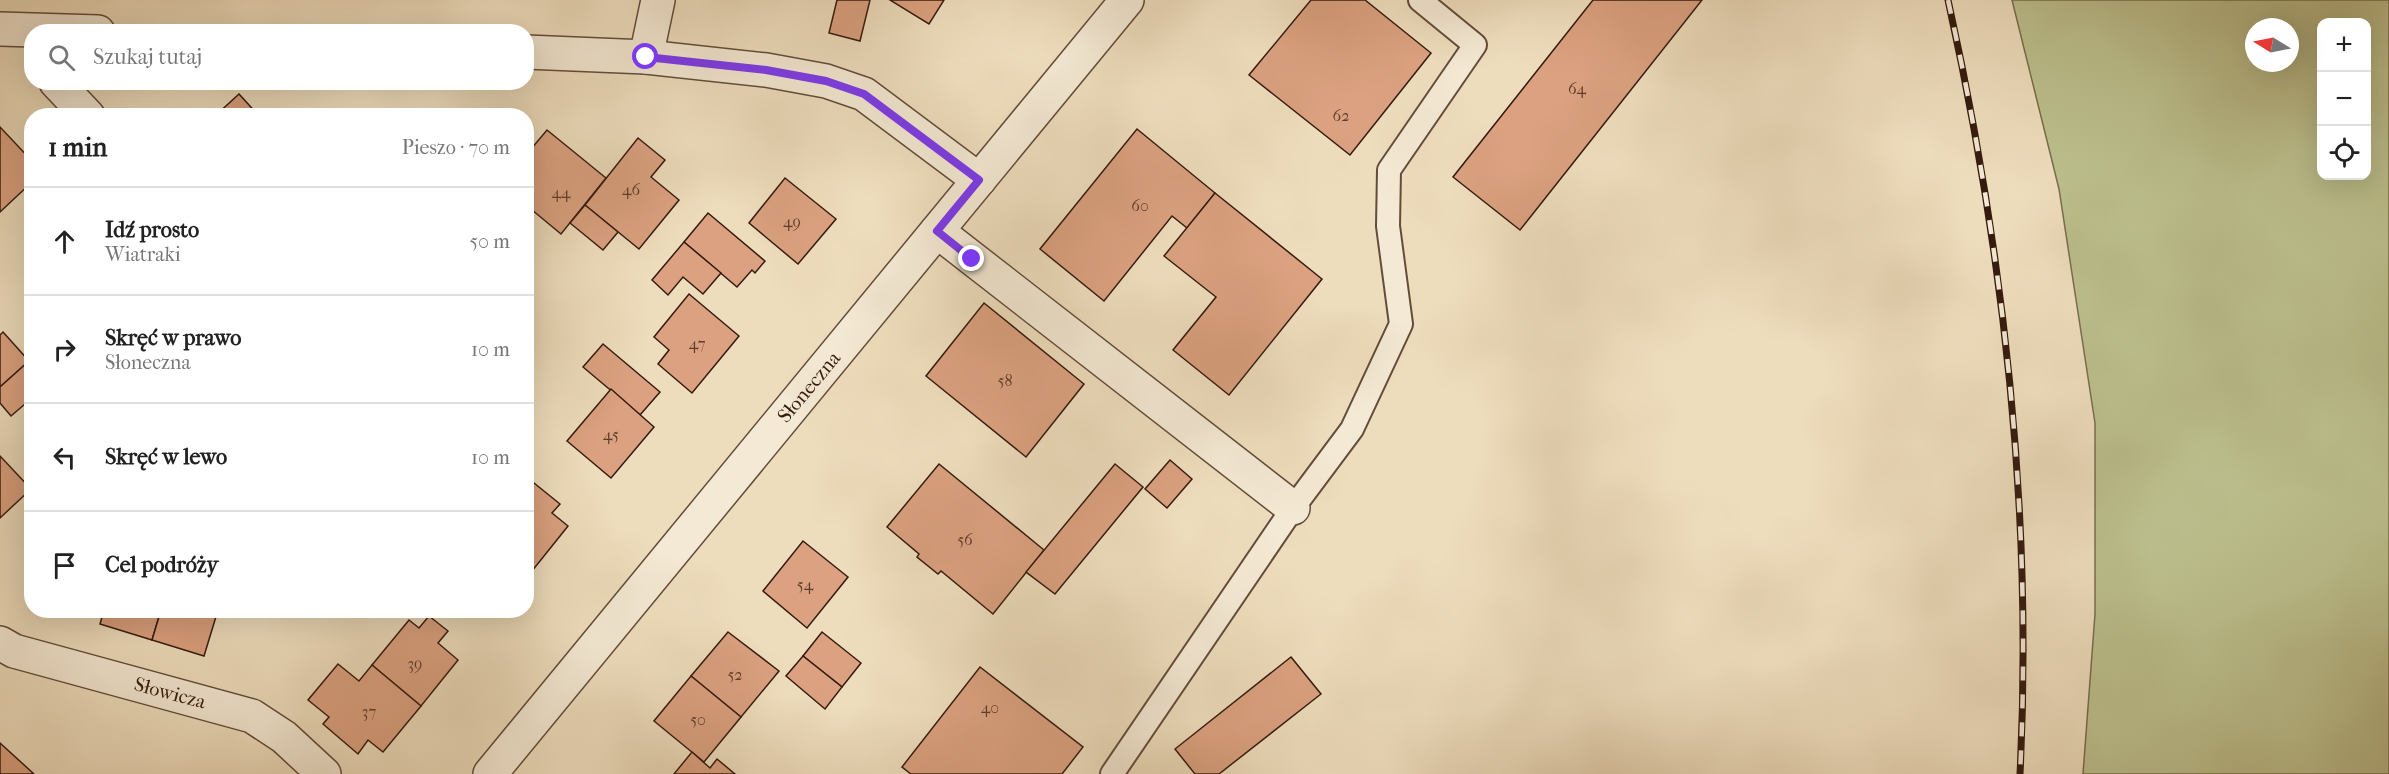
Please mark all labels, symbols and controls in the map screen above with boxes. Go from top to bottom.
north arrow [2245,18,2299,72]
map controls [2317,18,2371,180]
button: + [2317,18,2371,72]
search box [24,24,534,90]
icon: search [45,41,78,74]
route start [632,43,658,69]
text: Szukaj tutaj [93,44,202,70]
button: − [2317,72,2371,126]
house number: 64 [1568,79,1587,98]
house number: 62 [1333,106,1349,125]
button: locate [2317,126,2371,180]
text: 1 min [48,132,107,163]
text: Pieszo · 70 m [402,136,510,159]
house number: 46 [622,180,640,199]
house number: 44 [552,183,571,202]
house number: 60 [1131,196,1149,215]
house number: 49 [783,212,801,231]
text: Idź prosto [105,217,199,243]
icon: ahead [48,225,81,258]
text: 50 m [469,230,510,253]
text: Wiatraki [105,243,181,266]
route end [958,245,984,271]
text: Skręć w prawo [105,325,241,351]
icon: right [48,333,81,366]
house number: 47 [689,334,706,353]
text: 10 m [471,338,510,361]
street label: Słoneczna [773,346,846,427]
text: Słoneczna [105,351,191,374]
house number: 58 [998,371,1012,390]
house number: 45 [603,425,619,444]
icon: left [48,441,81,474]
text: Skręć w lewo [105,444,227,470]
text: 10 m [471,446,510,469]
house number: 56 [957,530,973,549]
icon: arrive [48,549,81,582]
text: Cel podróży [105,552,218,578]
house number: 54 [797,575,814,594]
house number: 39 [408,654,422,673]
house number: 52 [727,665,743,684]
street label: Słowicza [132,672,209,714]
house number: 40 [981,698,999,717]
house number: 37 [362,702,376,721]
house number: 50 [690,710,706,729]

